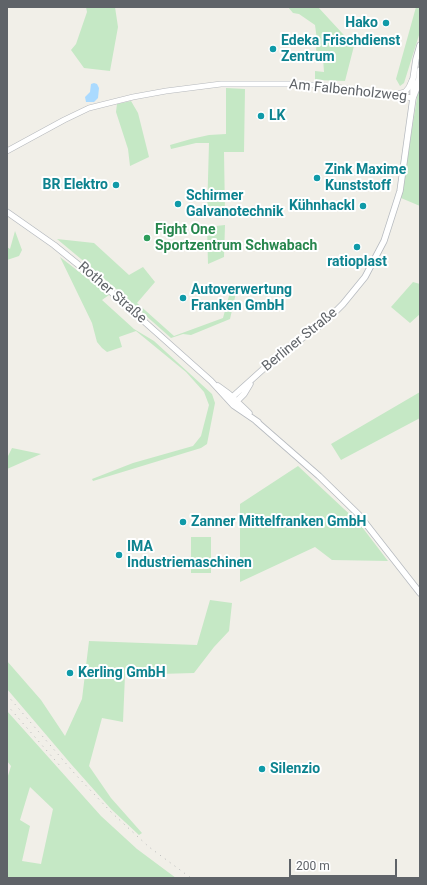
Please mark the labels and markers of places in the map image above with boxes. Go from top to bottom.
place label: Hako [345,15,378,31]
marker: Hako [381,18,391,28]
place label: Edeka Frischdienst Zentrum [281,33,400,66]
marker: Edeka Frischdienst Zentrum [268,44,278,54]
place label: LK [269,108,285,124]
marker: LK [256,111,266,121]
place label: Zink Maxime Kunststoff [325,162,406,194]
marker: Zink Maxime Kunststoff [312,173,322,183]
place label: BR Elektro [42,177,108,193]
marker: BR Elektro [111,180,121,190]
place label: Schirmer Galvanotechnik [186,188,283,220]
place label: Kühnhackl [289,198,355,214]
marker: Schirmer Galvanotechnik [173,199,183,209]
marker: Kühnhackl [358,201,368,211]
place label: Fight One Sportzentrum Schwabach [155,222,317,254]
marker: Fight One Sportzentrum Schwabach [142,233,152,243]
marker: ratioplast [352,242,362,252]
place label: ratioplast [327,254,387,270]
place label: Autoverwertung Franken GmbH [191,282,292,314]
marker: Autoverwertung Franken GmbH [178,293,188,303]
place label: Zanner Mittelfranken GmbH [191,514,366,530]
marker: Zanner Mittelfranken GmbH [178,517,188,527]
place label: IMA Industriemaschinen [127,539,252,572]
marker: IMA Industriemaschinen [114,550,124,560]
place label: Kerling GmbH [78,665,166,681]
marker: Kerling GmbH [65,668,75,678]
place label: Silenzio [270,761,320,777]
marker: Silenzio [257,764,267,774]

